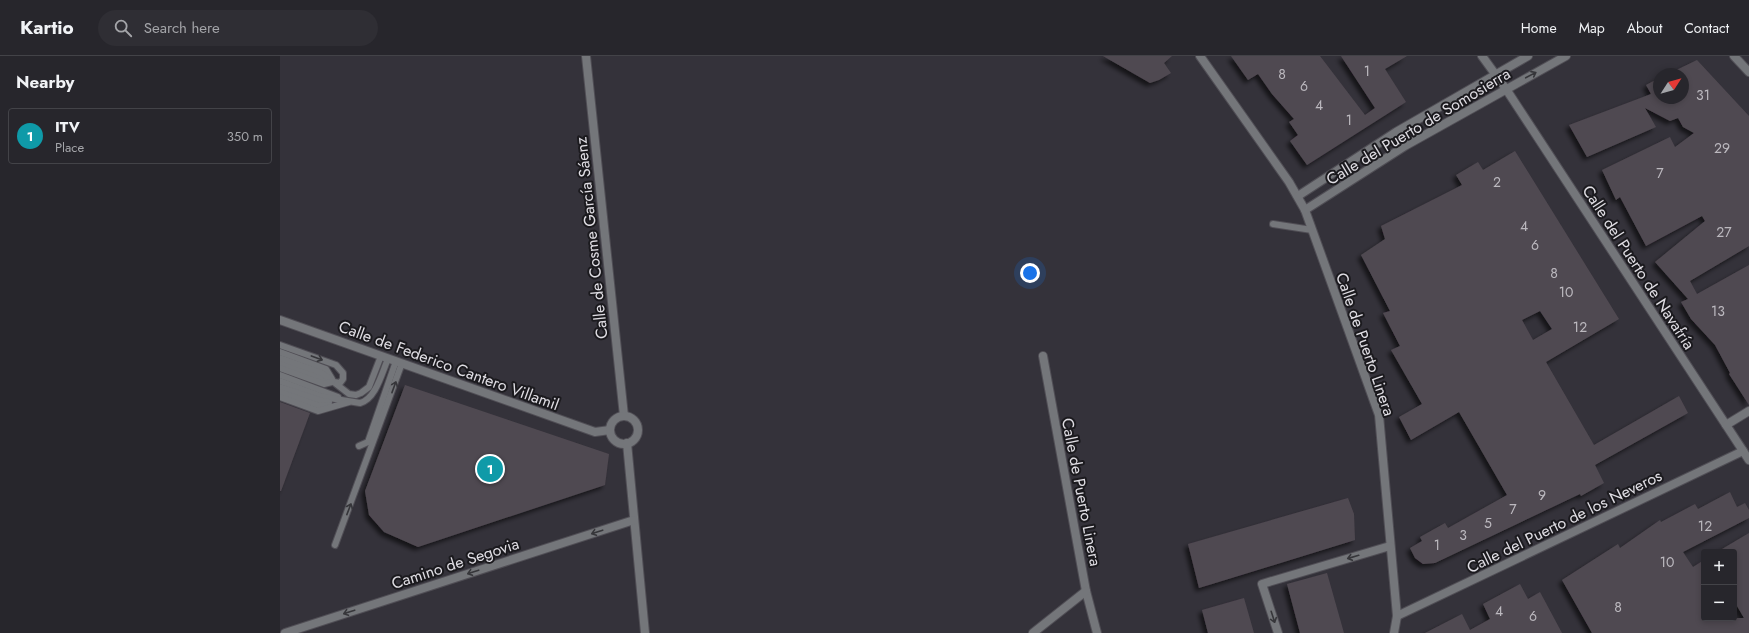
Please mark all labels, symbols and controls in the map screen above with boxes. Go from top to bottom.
search box [98,10,378,46]
text: Kartio [20,14,74,41]
icon: search [112,17,134,39]
text: Search here [144,17,220,39]
text: Home [1521,18,1557,38]
text: Map [1579,18,1605,38]
text: About [1627,18,1662,38]
text: Contact [1684,18,1729,38]
house number: 1 [1364,61,1370,81]
street label: Calle del Puerto de Somosierra [1322,62,1515,191]
house number: 8 [1278,64,1286,84]
north arrow [1653,68,1689,104]
text: Nearby [16,70,74,94]
one-way arrow [1525,71,1537,79]
house number: 6 [1300,76,1308,96]
house number: 31 [1696,85,1710,105]
house number: 4 [1315,95,1323,115]
house number: 1 [1346,110,1352,130]
text: ITV [55,116,80,138]
text: 1 [27,127,33,146]
text: 350 m [227,127,263,146]
street label: Calle de Cosme García Sáenz [569,135,614,340]
text: Place [55,138,84,157]
house number: 29 [1714,138,1730,158]
house number: 7 [1656,163,1664,183]
house number: 2 [1493,172,1501,192]
street label: Calle del Puerto de Navafría [1577,181,1700,354]
house number: 4 [1520,216,1528,236]
house number: 27 [1716,222,1732,242]
house number: 6 [1531,235,1539,255]
your location [1020,263,1040,283]
house number: 8 [1550,263,1558,283]
street label: Calle de Puerto Linera [1330,269,1401,419]
house number: 10 [1559,282,1573,302]
house number: 13 [1711,301,1725,321]
street label: Calle de Federico Cantero Villamil [335,315,562,416]
house number: 12 [1573,317,1587,337]
one-way arrow [310,355,322,363]
one-way arrow [390,381,398,393]
street label: Calle de Puerto Linera [1056,416,1107,568]
pin: 1 [477,454,503,484]
street label: Calle del Puerto de los Neveros [1463,464,1666,579]
house number: 9 [1538,485,1546,505]
house number: 7 [1509,499,1517,519]
one-way arrow [345,503,353,515]
house number: 5 [1484,513,1492,533]
house number: 12 [1698,516,1712,536]
house number: 3 [1459,525,1467,545]
one-way arrow [590,529,603,536]
street label: Camino de Segovia [388,532,522,595]
house number: 1 [1434,535,1440,555]
map controls [1701,549,1737,621]
button: + [1701,549,1737,585]
house number: 10 [1660,552,1674,572]
one-way arrow [1347,554,1360,561]
one-way arrow [467,569,480,576]
button: − [1701,585,1737,621]
house number: 8 [1614,597,1622,617]
house number: 4 [1495,601,1503,621]
house number: 6 [1529,606,1537,626]
one-way arrow [343,609,356,616]
one-way arrow [1270,611,1277,624]

